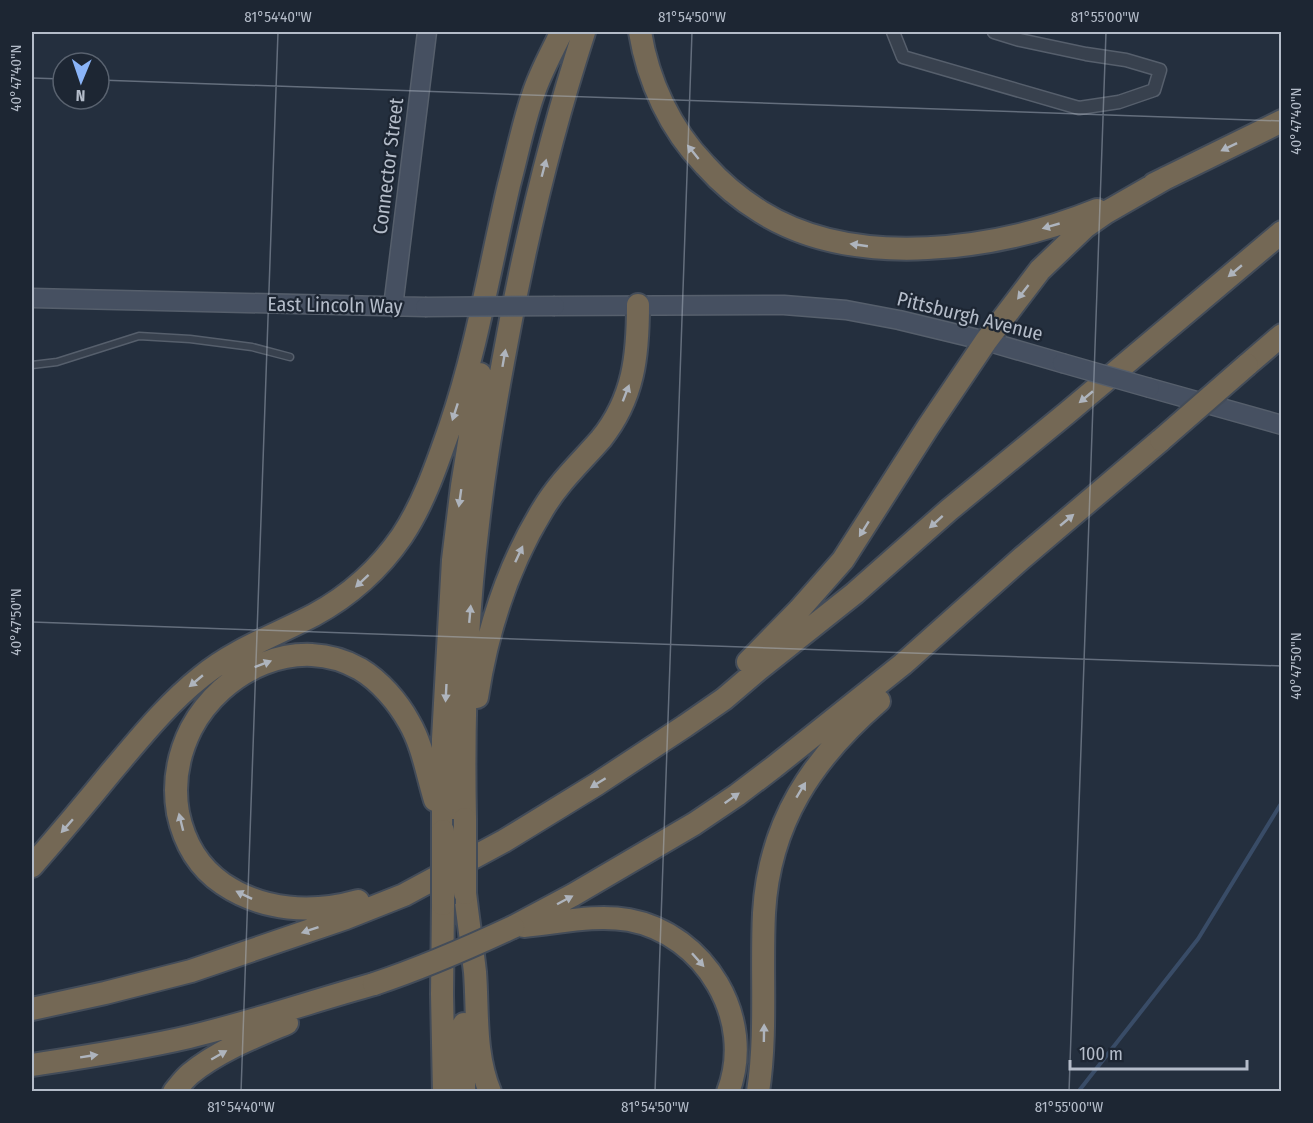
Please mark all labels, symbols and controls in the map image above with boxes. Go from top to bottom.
text: 81°54'40"W [244,8,312,26]
text: 81°54'50"W [658,8,726,26]
text: 81°55'00"W [1071,8,1139,26]
text: 40°47'40"N [7,44,25,112]
north arrow [51,51,111,111]
text: N [75,86,86,105]
text: 40°47'40"N [1287,87,1305,155]
street label: Connector Street [368,96,408,236]
one-way arrow [1221,142,1238,151]
one-way arrow [688,144,700,159]
one-way arrow [540,159,549,177]
one-way arrow [1042,221,1060,231]
one-way arrow [849,241,868,250]
one-way arrow [1228,264,1243,277]
one-way arrow [1016,284,1029,300]
street label: Pittsburgh Avenue [894,286,1046,346]
street label: East Lincoln Way [267,292,403,318]
one-way arrow [499,349,508,368]
one-way arrow [622,384,632,402]
one-way arrow [1079,390,1094,403]
one-way arrow [450,403,459,421]
one-way arrow [455,489,464,508]
one-way arrow [1059,514,1074,527]
one-way arrow [929,515,944,528]
one-way arrow [858,521,869,537]
one-way arrow [514,545,523,562]
one-way arrow [356,573,370,587]
text: 40°47'50"N [7,588,25,656]
one-way arrow [465,605,475,624]
text: 40°47'50"N [1287,632,1305,700]
one-way arrow [254,658,272,668]
one-way arrow [189,674,204,687]
one-way arrow [441,683,450,702]
one-way arrow [589,778,606,789]
one-way arrow [796,782,807,798]
one-way arrow [723,792,739,804]
one-way arrow [175,813,185,831]
one-way arrow [60,818,73,834]
one-way arrow [236,891,253,900]
one-way arrow [556,895,574,905]
one-way arrow [301,926,319,936]
one-way arrow [691,952,705,967]
one-way arrow [759,1024,768,1043]
scale bar [1070,1033,1247,1071]
text: 100 m [1079,1043,1123,1065]
one-way arrow [211,1050,228,1060]
one-way arrow [80,1051,99,1060]
text: 81°54'40"W [207,1098,275,1116]
text: 81°54'50"W [621,1098,689,1116]
text: 81°55'00"W [1035,1098,1103,1116]

